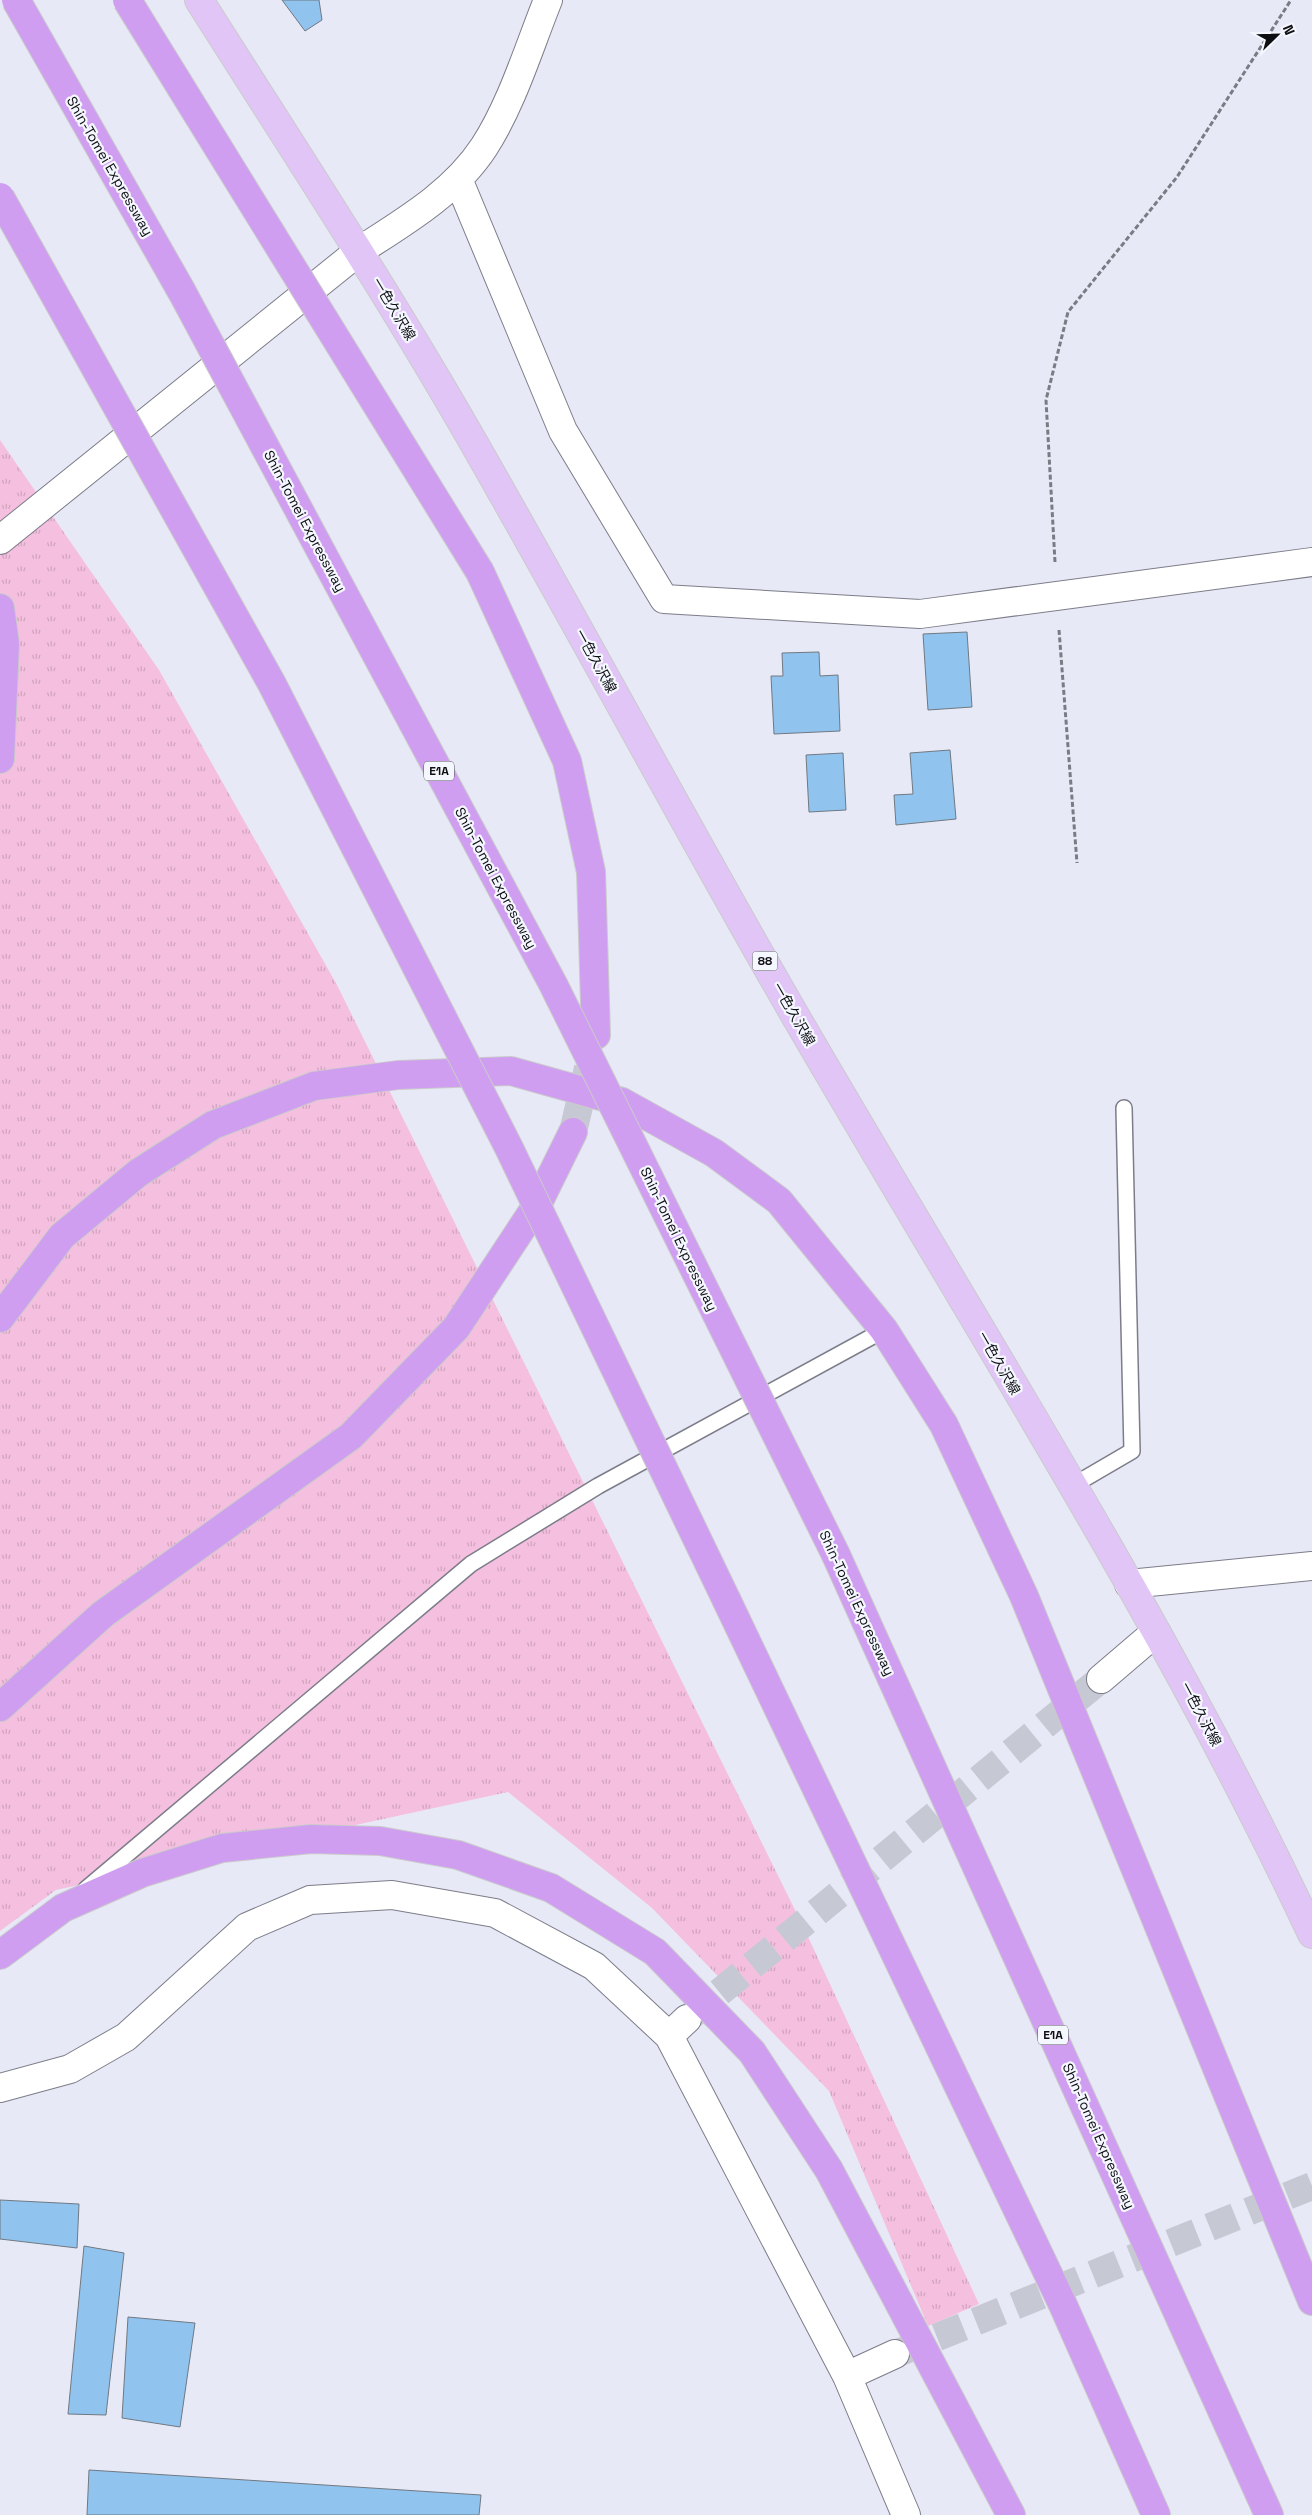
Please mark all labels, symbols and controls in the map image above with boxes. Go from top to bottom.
north arrow [1252,10,1302,60]
text: N [1279,22,1299,38]
street label: Shin-Tomei Expressway [63,93,157,239]
street label: 一色久沢線 [368,274,420,344]
street label: Shin-Tomei Expressway [260,447,350,595]
street label: 一色久沢線 [571,626,621,696]
road number: E1A [424,761,454,780]
street label: Shin-Tomei Expressway [451,804,541,952]
road number: 88 [752,951,778,970]
street label: 一色久沢線 [769,979,819,1049]
street label: Shin-Tomei Expressway [636,1164,722,1314]
street label: 一色久沢線 [974,1328,1024,1398]
street label: Shin-Tomei Expressway [815,1528,899,1678]
street label: 一色久沢線 [1177,1679,1225,1749]
road number: E1A [1038,2026,1068,2044]
street label: Shin-Tomei Expressway [1059,2060,1139,2212]

